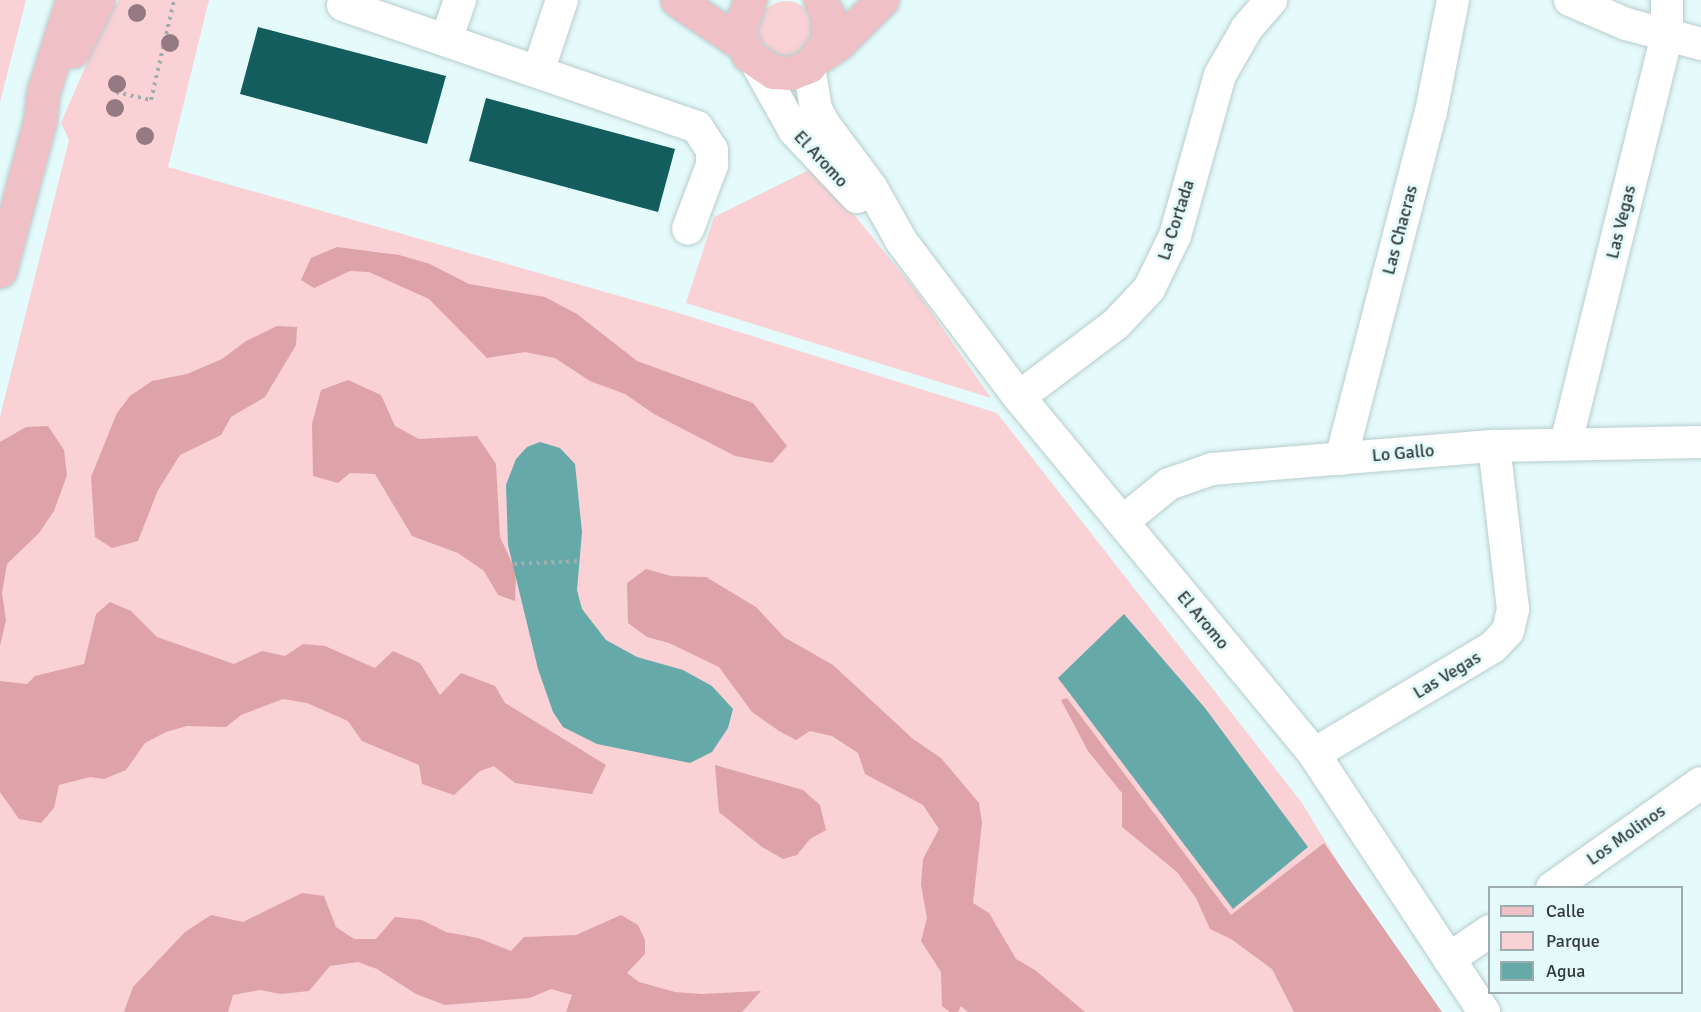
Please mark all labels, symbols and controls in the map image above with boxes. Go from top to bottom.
street label: El Aromo [789,126,853,192]
street label: La Cortada [1153,177,1199,263]
street label: Las Chacras [1378,183,1422,277]
street label: Las Vegas [1601,183,1641,261]
street label: Lo Gallo [1371,440,1435,466]
street label: El Aromo [1172,586,1234,654]
street label: Las Vegas [1409,646,1485,704]
street label: Los Molinos [1582,800,1670,870]
legend [1488,886,1683,994]
text: Calle [1546,900,1585,922]
text: Parque [1546,930,1600,952]
text: Agua [1546,960,1585,982]

